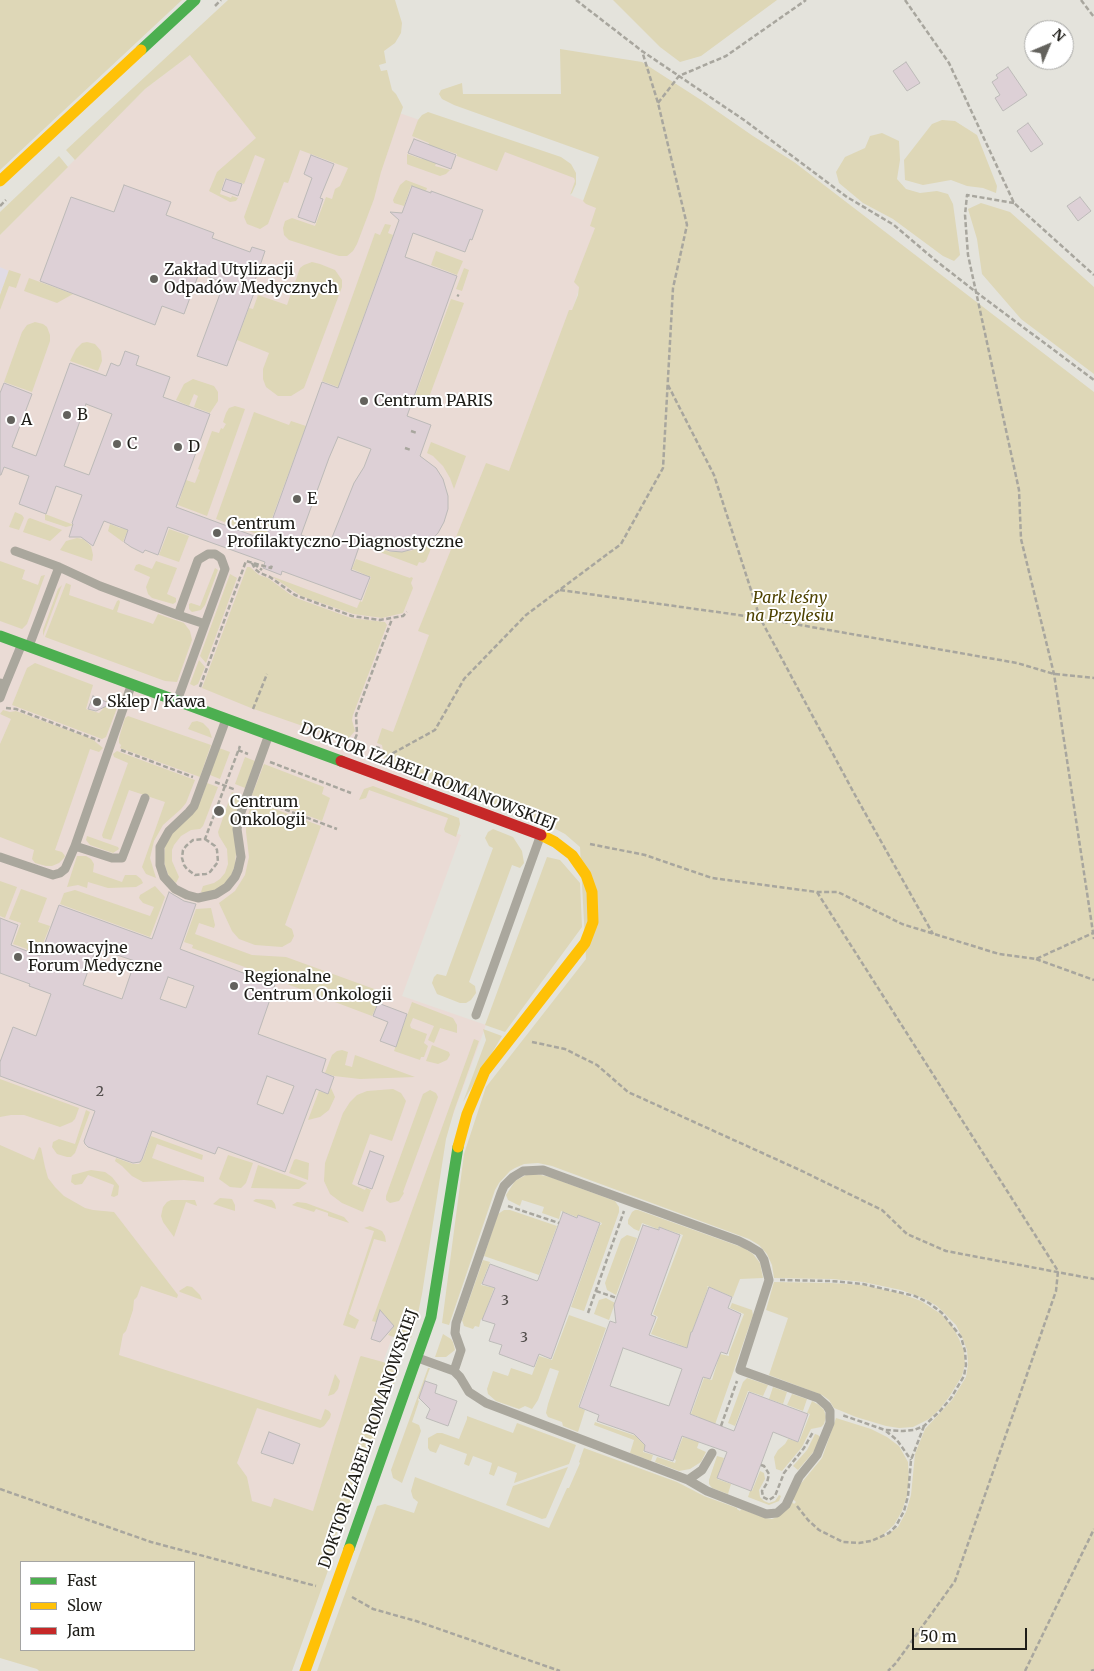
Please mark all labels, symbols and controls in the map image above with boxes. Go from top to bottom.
north arrow [1024,20,1074,70]
text: N [1049,25,1069,45]
place label: Zakład Utylizacji Odpadów Medycznych [164,260,338,298]
marker: Zakład Utylizacji Odpadów Medycznych [148,273,160,285]
place label: Centrum PARIS [374,391,493,411]
marker: Centrum PARIS [358,395,370,407]
place label: B [77,405,88,425]
marker: B [61,409,73,421]
place label: A [21,410,32,430]
marker: A [5,414,17,426]
place label: C [127,434,137,454]
place label: D [188,437,200,457]
marker: C [111,438,123,450]
marker: D [172,441,184,453]
place label: E [307,489,317,509]
marker: E [291,493,303,505]
place label: Centrum Profilaktyczno-Diagnostyczne [227,514,463,552]
marker: Centrum Profilaktyczno-Diagnostyczne [211,527,223,539]
park label: Park leśny na Przylesiu [746,588,834,626]
place label: Sklep / Kawa [107,692,206,712]
marker: Sklep / Kawa [91,696,103,708]
street label: DOKTOR IZABELI ROMANOWSKIEJ [297,719,559,835]
place label: Centrum Onkologii [230,792,306,830]
marker: Centrum Onkologii [212,804,226,818]
place label: Innowacyjne Forum Medyczne [28,938,162,976]
marker: Innowacyjne Forum Medyczne [12,951,24,963]
place label: Regionalne Centrum Onkologii [244,967,392,1005]
marker: Regionalne Centrum Onkologii [228,980,240,992]
house number: 2 [96,1084,104,1100]
house number: 3 [501,1293,509,1309]
street label: DOKTOR IZABELI ROMANOWSKIEJ [315,1307,423,1571]
house number: 3 [520,1330,528,1346]
legend [20,1561,195,1651]
text: Fast [67,1571,97,1590]
text: Slow [67,1596,102,1615]
scale bar [914,1618,1029,1650]
text: Jam [67,1621,95,1640]
text: 50 m [920,1627,957,1646]

